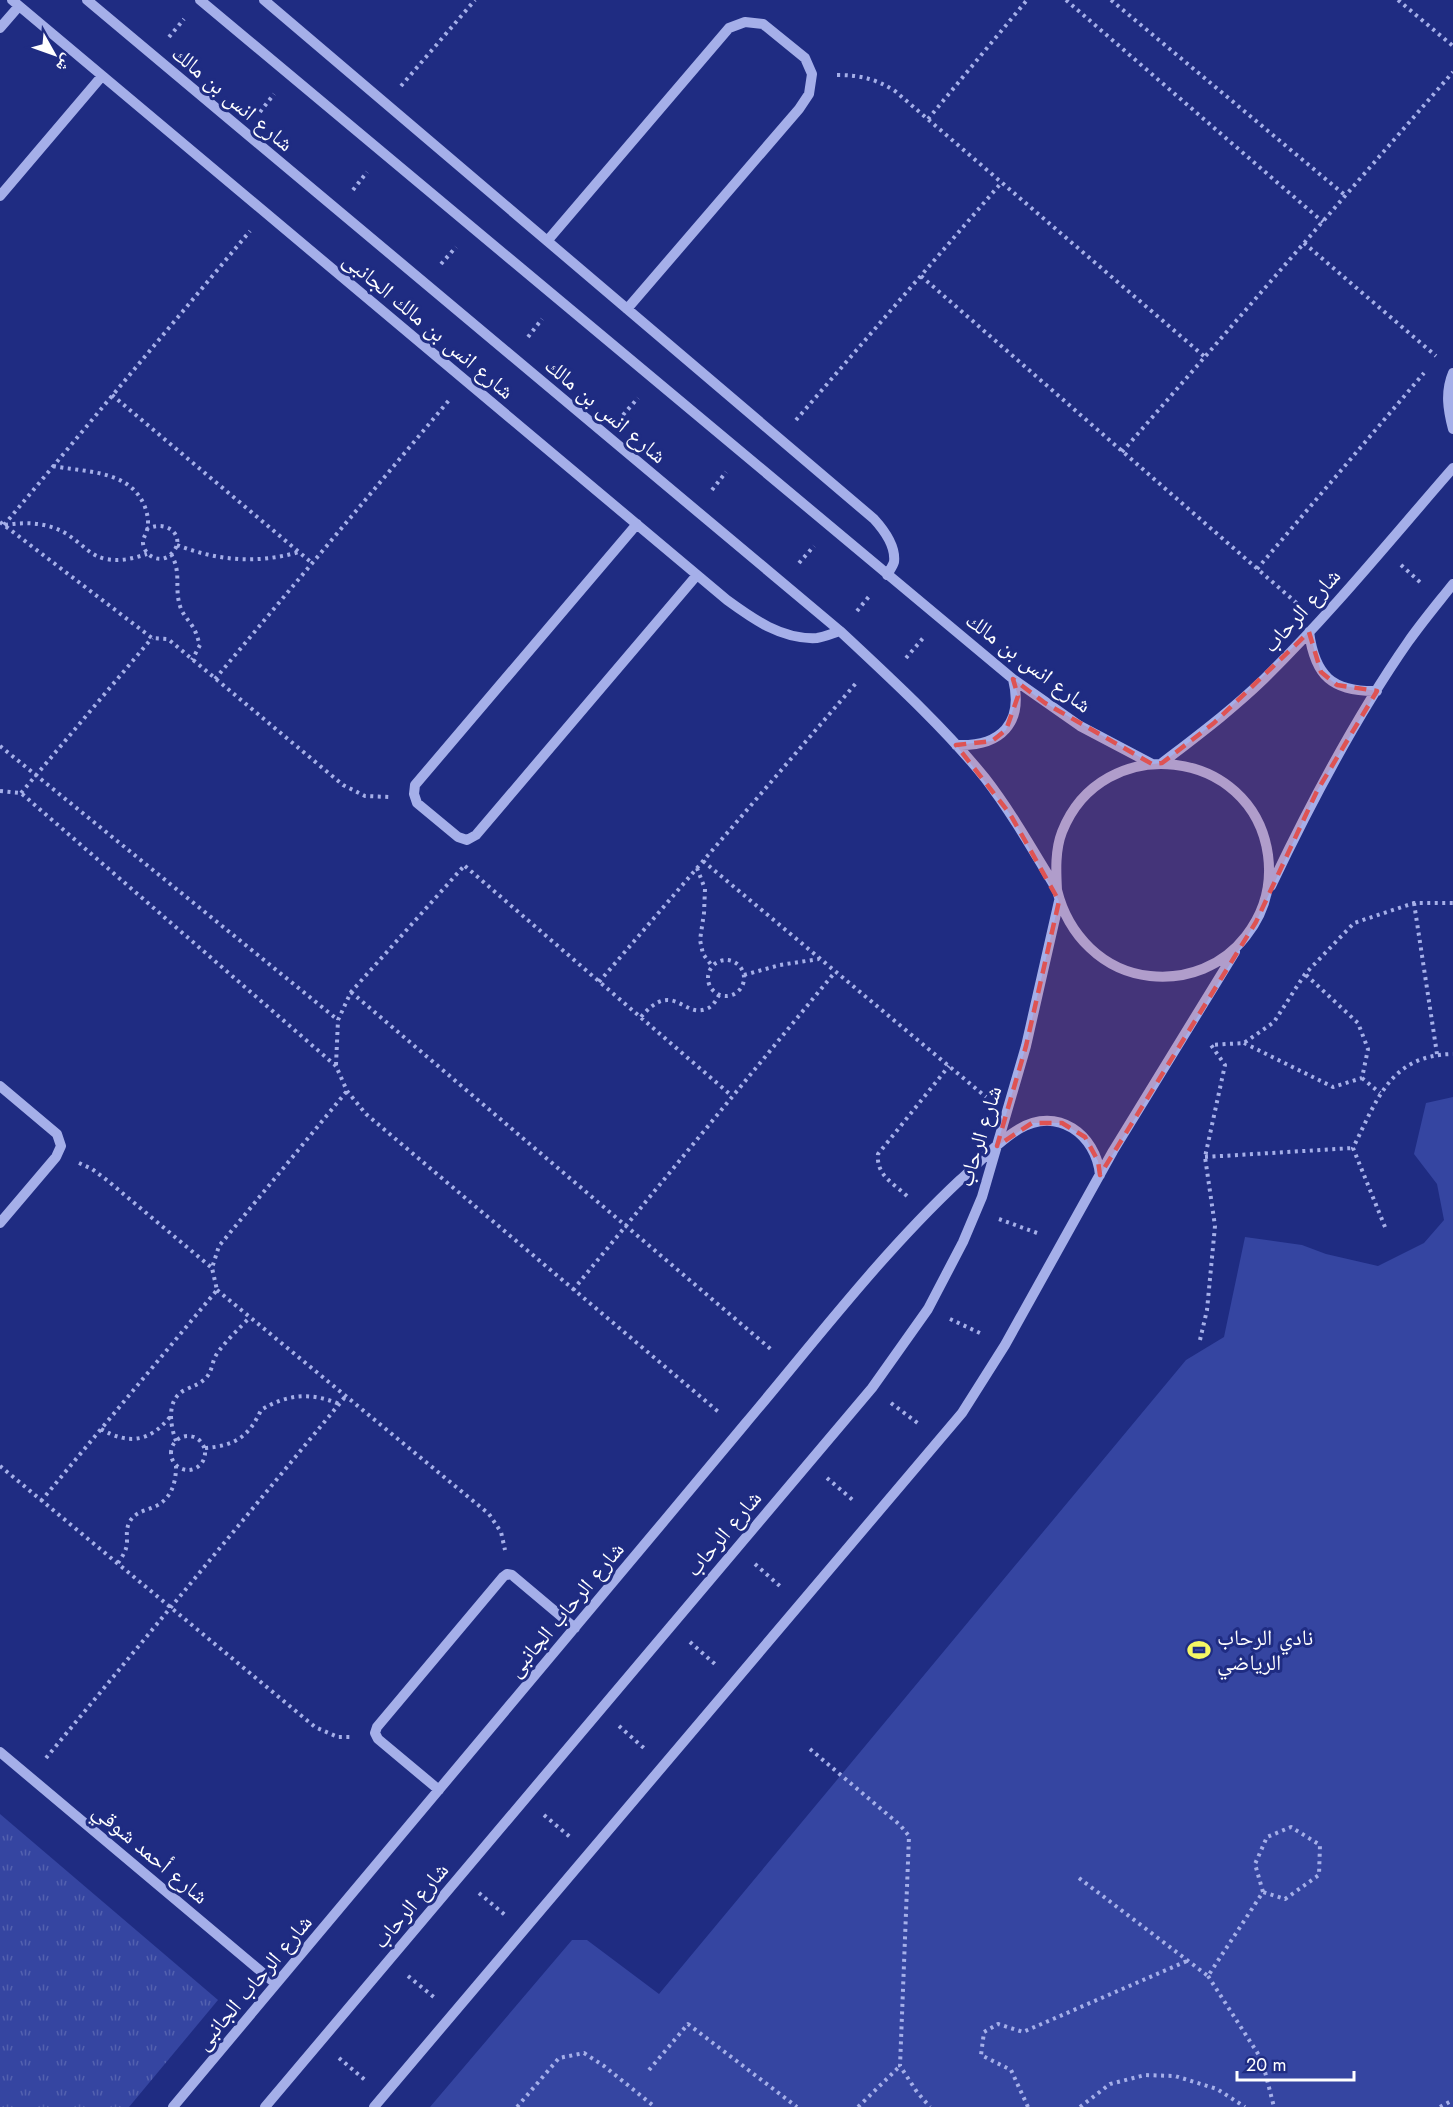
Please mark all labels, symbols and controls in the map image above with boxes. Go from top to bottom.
north arrow [24,24,84,84]
street label: شارع انس بن مالك [165,37,301,159]
text: ش [51,49,79,77]
street label: شارع انس بن مالك الجانبى [336,244,522,406]
street label: شارع انس بن مالك [538,349,674,471]
street label: شارع الرحاب [1254,561,1348,659]
street label: شارع انس بن مالك [959,604,1099,720]
street label: شارع الرحاب [949,1082,1009,1190]
street label: شارع الرحاب [677,1483,769,1583]
street label: شارع الرحاب الجانبى [499,1534,631,1684]
place label: نادي الرحاب الرياضي [1217,1621,1313,1680]
sports icon: نادي الرحاب الرياضي [1186,1637,1212,1663]
street label: شارع أحمد شوقي [85,1795,216,1912]
street label: شارع الرحاب [364,1855,456,1955]
street label: شارع الرحاب الجانبى [187,1907,319,2057]
scale bar [1237,2044,1354,2082]
text: 20 m [1246,2052,1286,2078]

